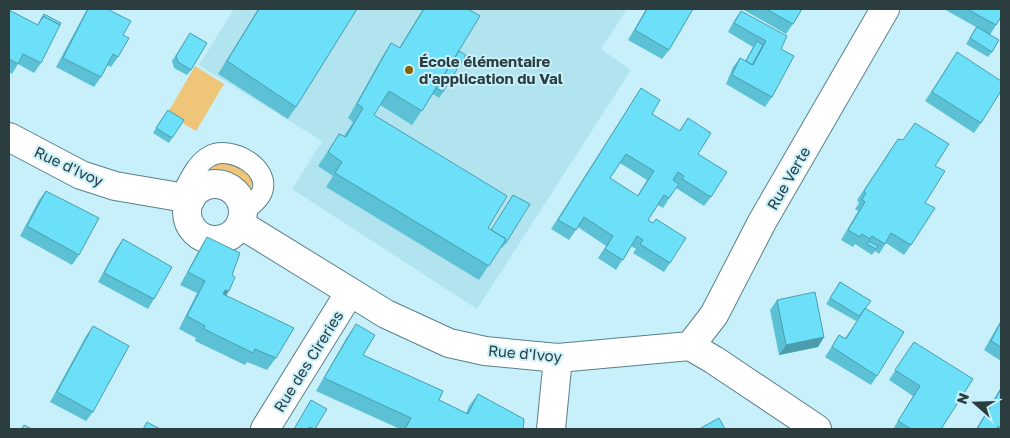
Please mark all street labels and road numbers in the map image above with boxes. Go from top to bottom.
street label: Rue d'Ivoy [32,142,107,190]
street label: Rue Verte [763,143,813,213]
street label: Rue des Cireries [270,307,346,415]
street label: Rue d'Ivoy [487,341,563,365]

